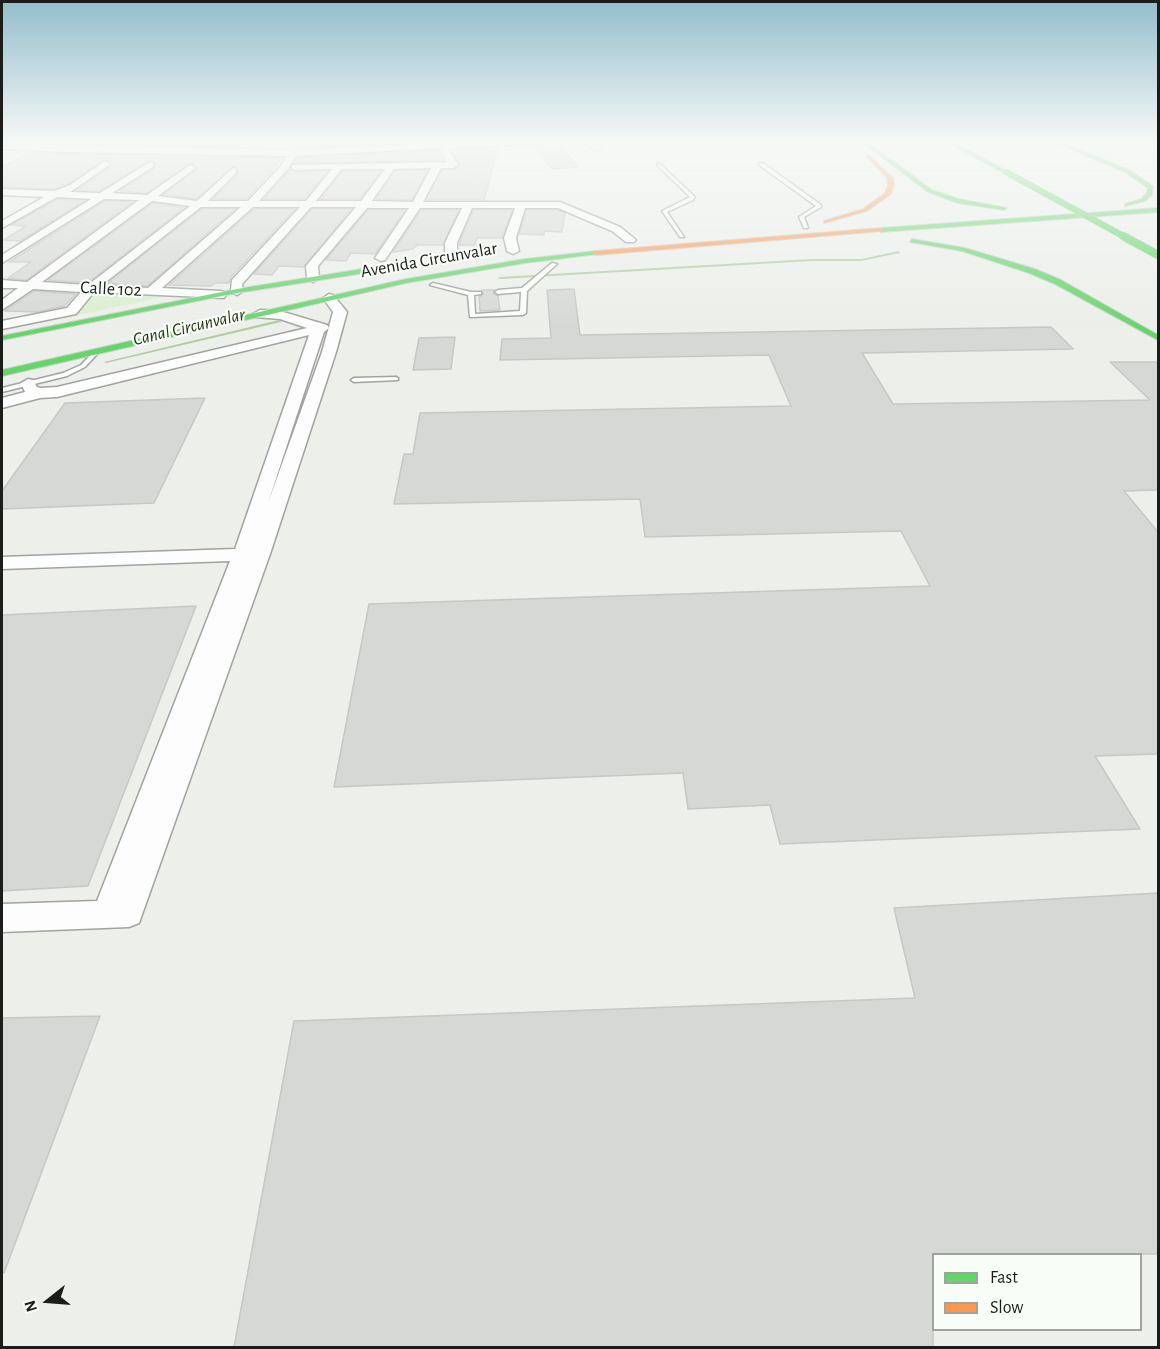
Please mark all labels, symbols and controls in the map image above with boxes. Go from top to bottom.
street label: Avenida Circunvalar [359,237,499,283]
street label: Calle 102 [80,277,142,301]
water label: Canal Circunvalar [131,304,247,350]
legend [932,1253,1142,1331]
text: Fast [990,1269,1018,1287]
north arrow [18,1271,78,1331]
text: N [22,1299,40,1314]
text: Slow [990,1299,1023,1317]

